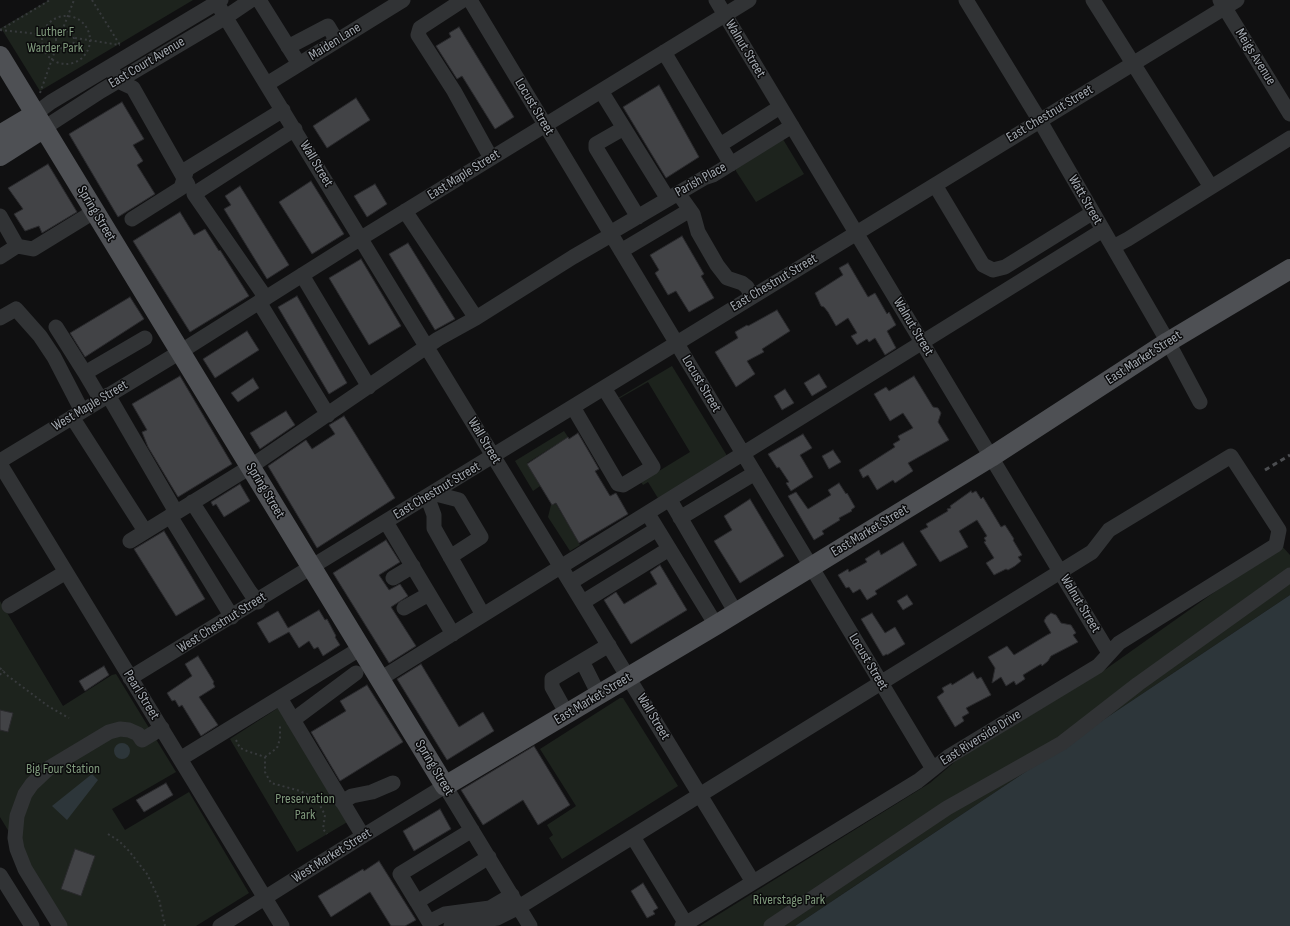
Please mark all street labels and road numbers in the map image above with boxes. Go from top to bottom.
street label: Walnut Street [721,17,769,81]
street label: Maiden Lane [306,19,364,65]
street label: Meigs Avenue [1231,26,1279,88]
street label: East Court Avenue [106,34,188,92]
street label: Locust Street [510,76,558,138]
street label: East Chestnut Street [1004,82,1096,146]
street label: Wall Street [296,138,336,190]
street label: East Maple Street [425,146,503,204]
street label: Parish Place [672,159,730,201]
street label: Watt Street [1064,172,1106,228]
street label: Spring Street [73,183,119,245]
street label: East Chestnut Street [728,251,820,315]
street label: Walnut Street [889,295,937,359]
street label: East Market Street [1103,327,1185,389]
street label: Locust Street [677,353,725,415]
street label: West Maple Street [49,377,131,435]
street label: Wall Street [464,415,504,467]
street label: East Chestnut Street [391,459,483,523]
street label: Spring Street [242,460,288,522]
street label: East Market Street [828,501,912,561]
street label: Walnut Street [1056,572,1104,636]
street label: West Chestnut Street [174,589,270,657]
street label: Locust Street [844,631,892,693]
street label: Pearl Street [119,667,163,723]
street label: East Market Street [551,669,635,729]
street label: Wall Street [633,691,673,743]
street label: East Riverside Drive [938,706,1024,770]
street label: Spring Street [411,737,457,799]
street label: West Market Street [289,825,375,887]

